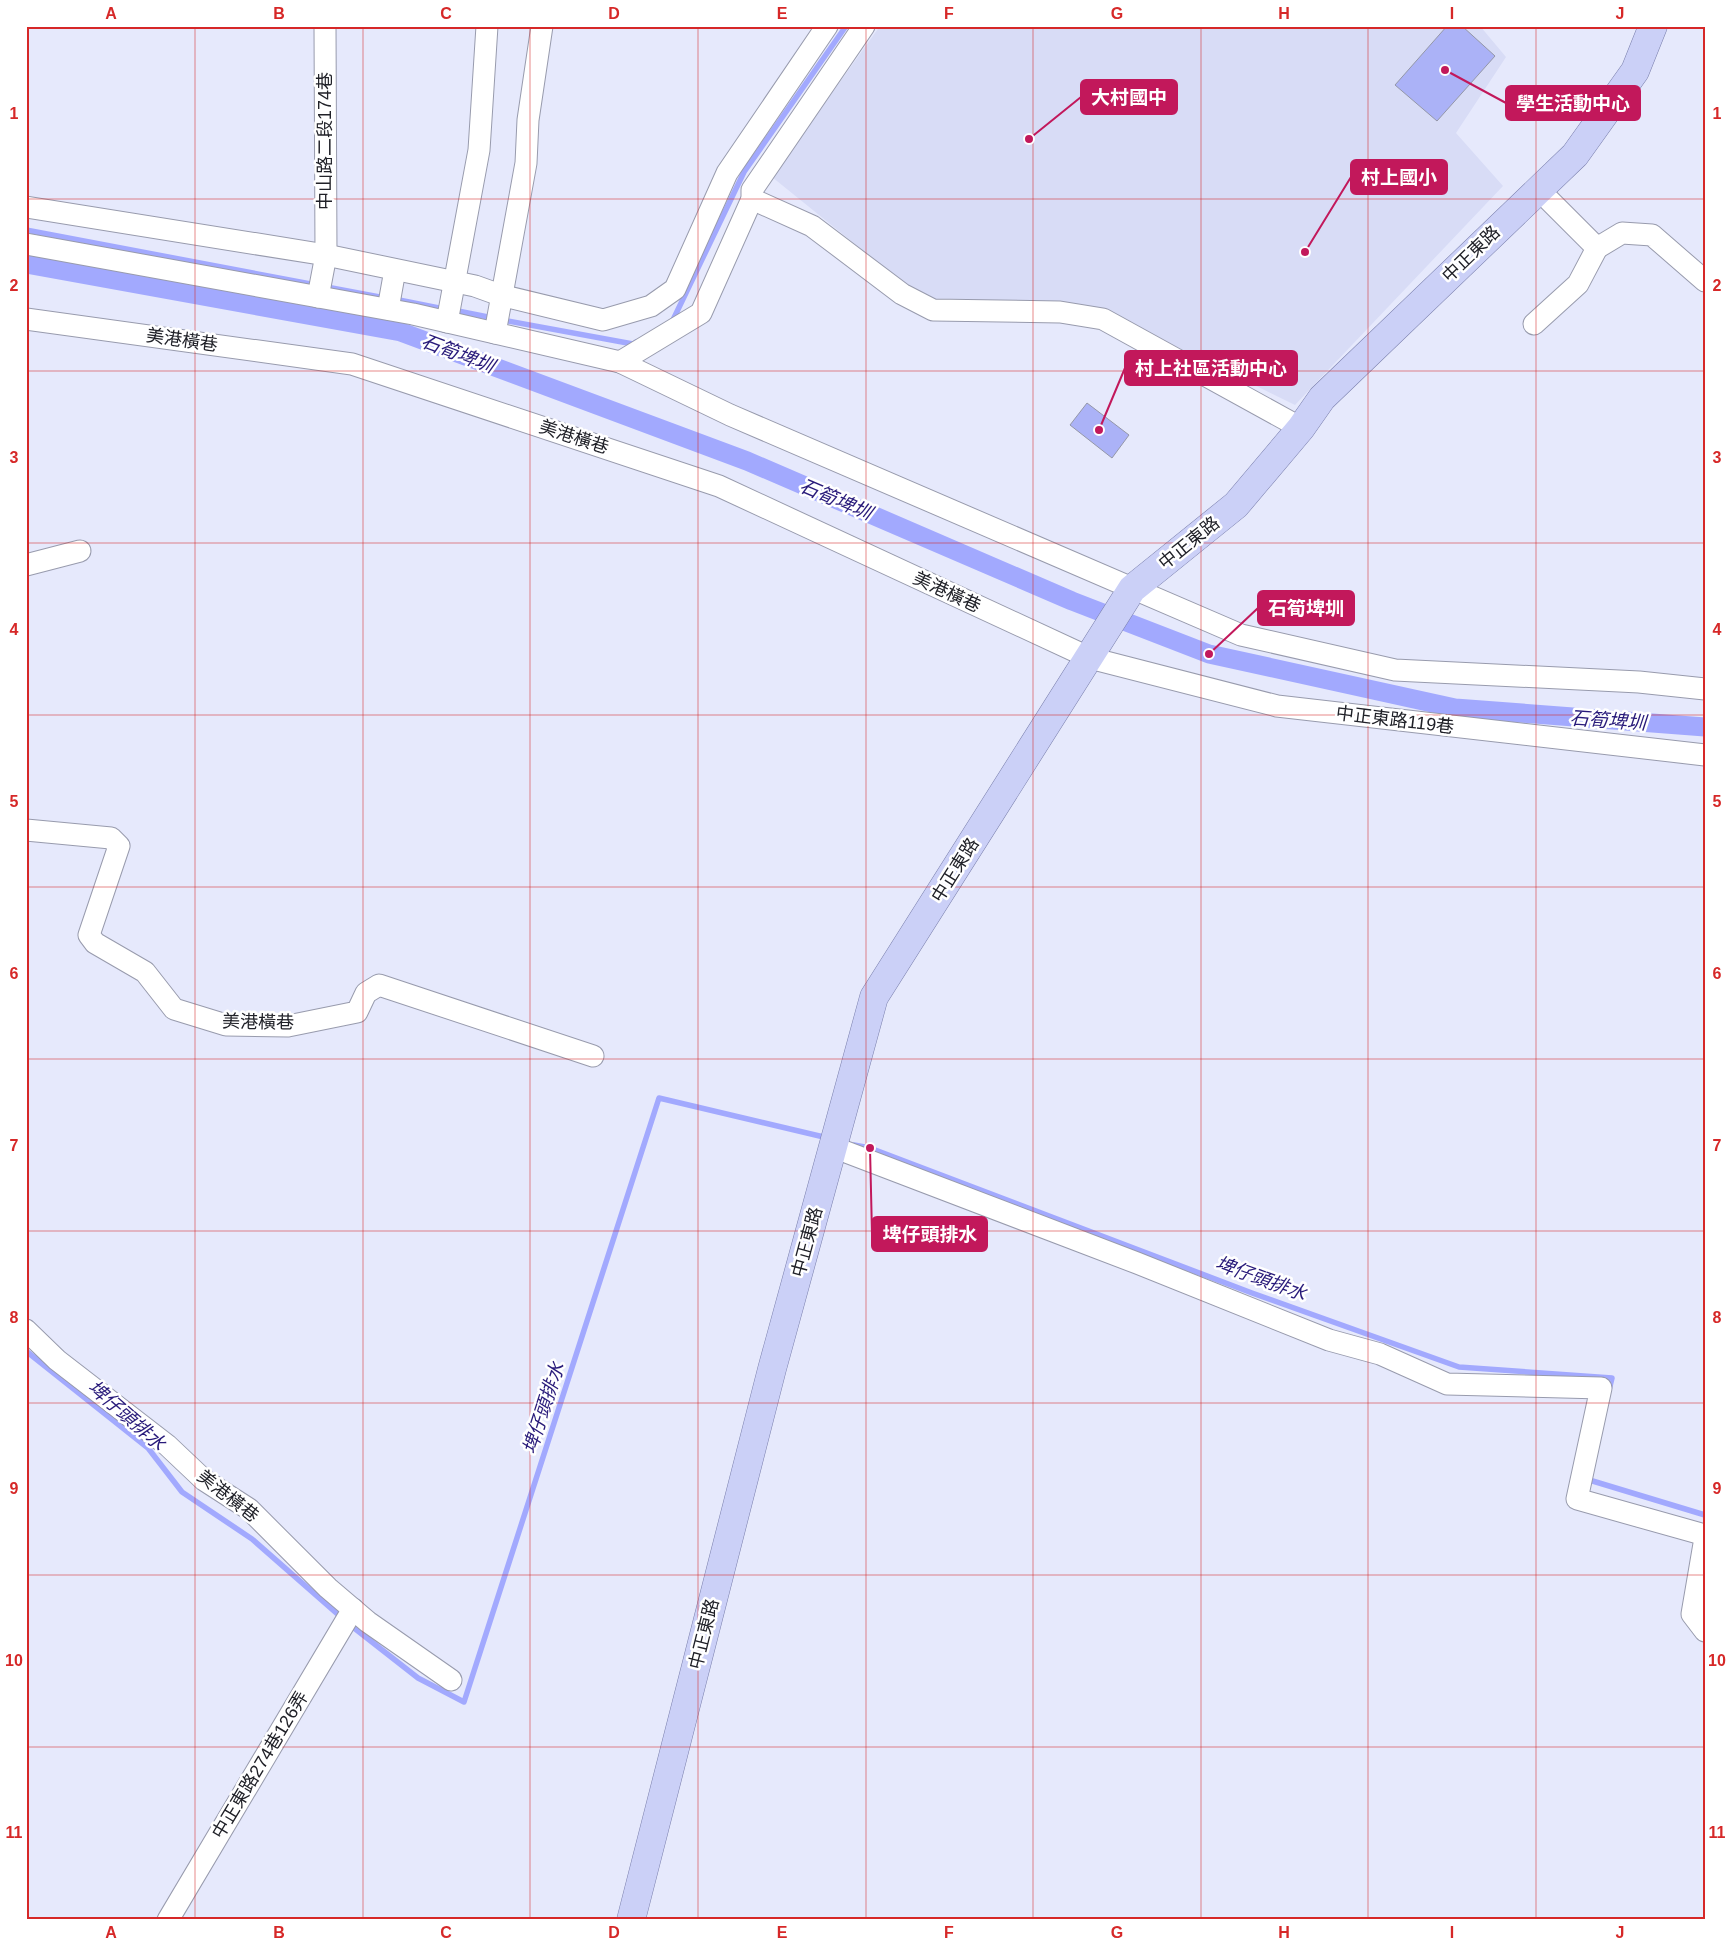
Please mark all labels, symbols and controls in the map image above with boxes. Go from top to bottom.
text: A [105,5,117,22]
text: B [273,5,285,22]
text: C [440,5,452,22]
text: D [608,5,620,22]
text: E [777,5,788,22]
text: F [944,5,954,22]
text: G [1111,5,1123,22]
text: H [1278,5,1290,22]
text: I [1450,5,1454,22]
text: J [1616,5,1624,22]
street label: 中山路二段174巷 [315,72,335,210]
callout: 大村國中 [1081,80,1177,114]
callout: 學生活動中心 [1506,86,1640,120]
text: 大村國中 [1091,87,1167,108]
text: 學生活動中心 [1516,93,1630,114]
text: 1 [10,105,19,122]
text: 1 [1713,105,1722,122]
callout: 村上國小 [1351,160,1447,194]
text: 村上國小 [1361,167,1437,188]
street label: 中正東路 [1438,222,1504,286]
text: 2 [10,277,19,294]
text: 2 [1713,277,1722,294]
street label: 美港橫巷 [145,325,219,355]
water label: 石筍埤圳 [419,330,500,378]
callout: 村上社區活動中心 [1125,351,1297,385]
text: 村上社區活動中心 [1135,358,1287,379]
street label: 美港橫巷 [537,416,611,458]
text: 3 [10,449,19,466]
text: 3 [1713,449,1722,466]
water label: 石筍埤圳 [797,475,878,525]
street label: 中正東路 [1155,513,1223,573]
street label: 美港橫巷 [910,568,984,616]
callout: 石筍埤圳 [1258,591,1354,625]
text: 石筍埤圳 [1268,598,1344,619]
text: 4 [10,621,19,638]
text: 4 [1713,621,1722,638]
street label: 中正東路119巷 [1335,703,1455,737]
water label: 石筍埤圳 [1569,707,1650,734]
text: 5 [10,793,19,810]
text: 5 [1713,793,1722,810]
street label: 中正東路 [927,834,983,906]
text: 6 [10,965,19,982]
text: 6 [1713,965,1722,982]
street label: 美港橫巷 [222,1011,294,1033]
text: 7 [10,1137,19,1154]
text: 7 [1713,1137,1722,1154]
street label: 中正東路 [788,1205,826,1279]
callout: 埤仔頭排水 [872,1217,987,1251]
text: 埤仔頭排水 [882,1224,978,1245]
water label: 埤仔頭排水 [1213,1252,1310,1305]
text: 8 [10,1309,19,1326]
text: 8 [1713,1309,1722,1326]
water label: 埤仔頭排水 [519,1359,568,1457]
water label: 埤仔頭排水 [84,1376,170,1455]
street label: 美港橫巷 [193,1466,263,1526]
text: 9 [10,1480,19,1497]
text: 9 [1713,1480,1722,1497]
street label: 中正東路 [686,1597,722,1671]
text: 10 [5,1652,23,1669]
text: 10 [1708,1652,1726,1669]
street label: 中正東路274巷126弄 [208,1688,312,1842]
text: 11 [6,1824,23,1841]
text: 11 [1709,1824,1726,1841]
text: A [105,1924,117,1941]
text: B [273,1924,285,1941]
text: C [440,1924,452,1941]
text: D [608,1924,620,1941]
text: E [777,1924,788,1941]
text: F [944,1924,954,1941]
text: G [1111,1924,1123,1941]
text: H [1278,1924,1290,1941]
text: I [1450,1924,1454,1941]
text: J [1616,1924,1624,1941]

